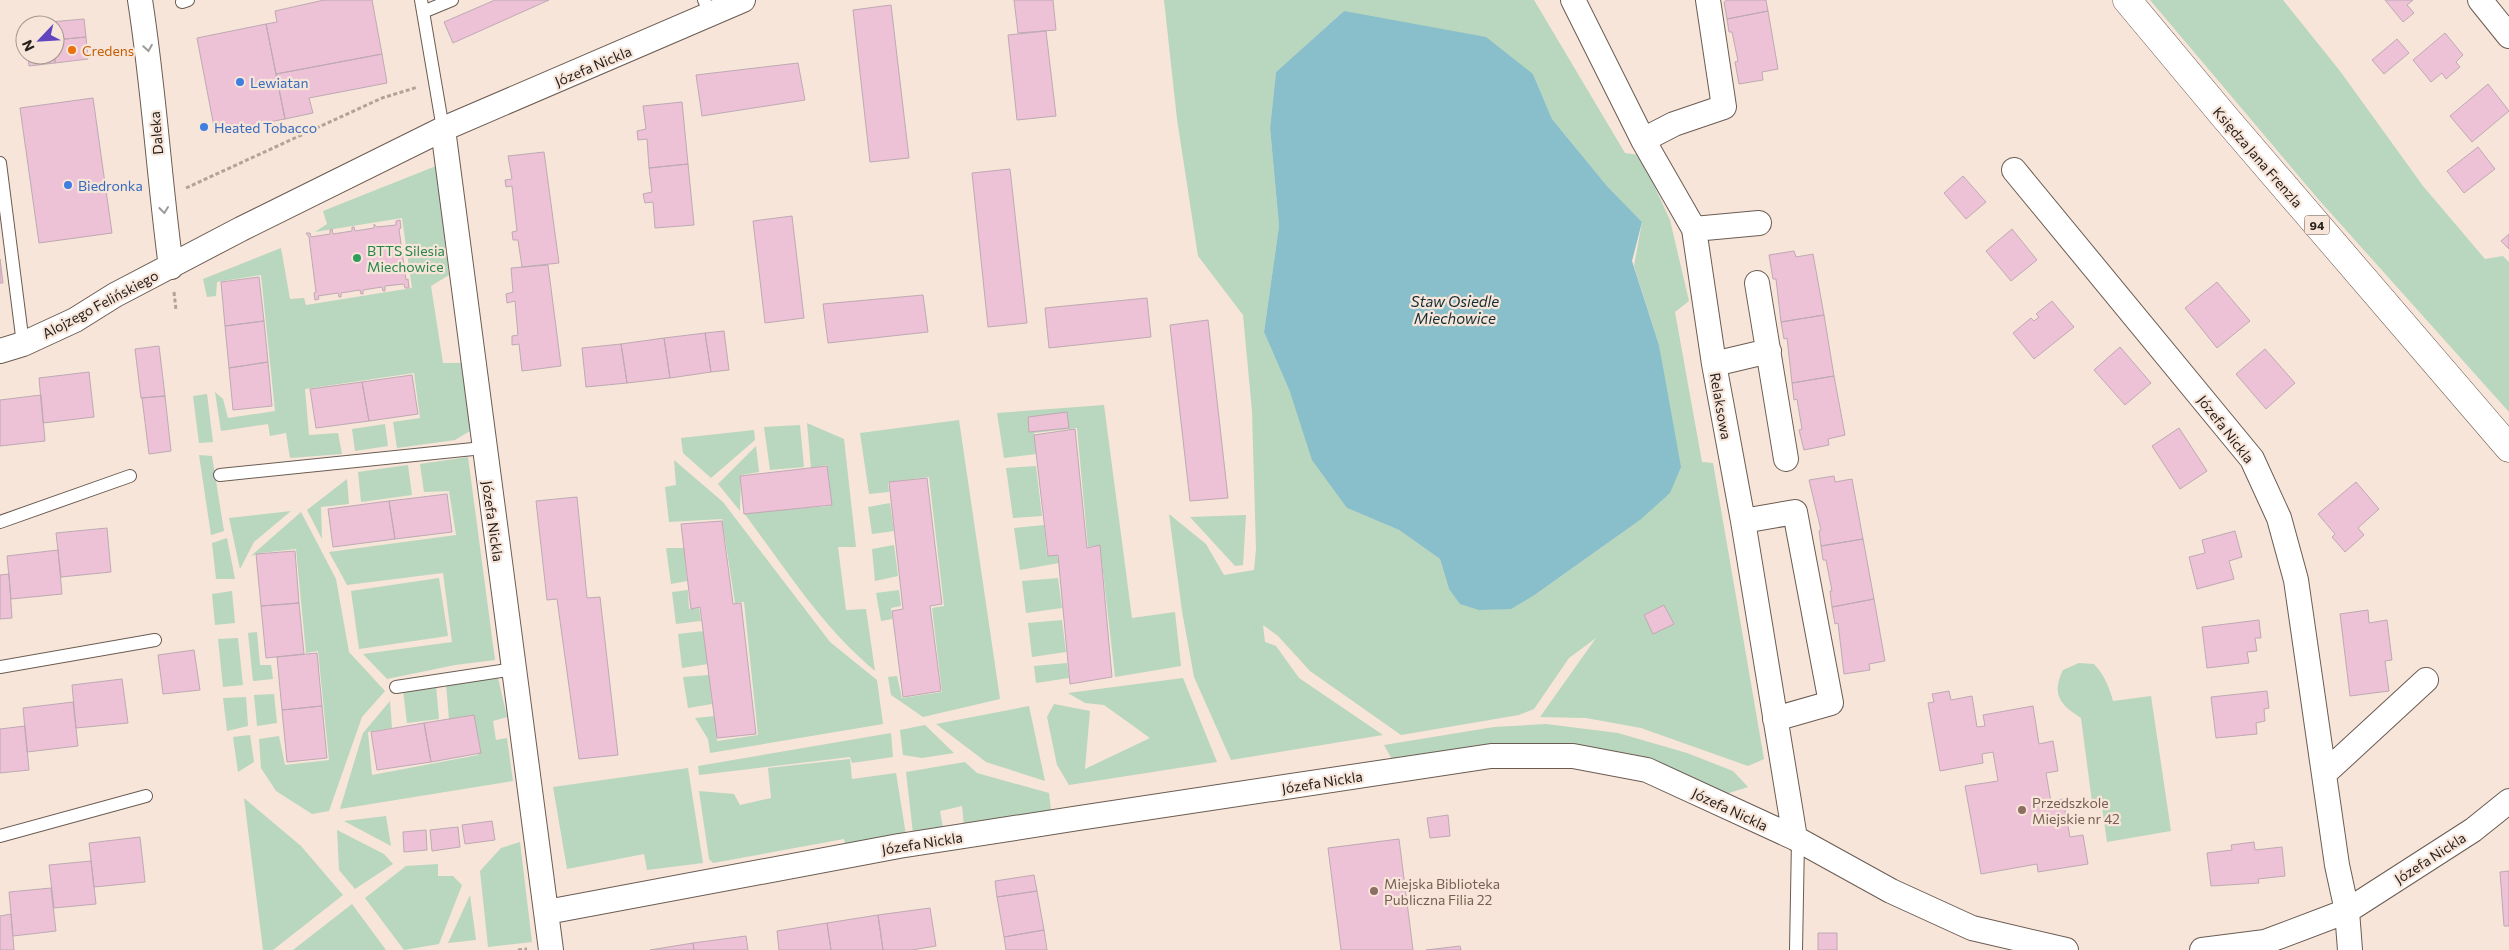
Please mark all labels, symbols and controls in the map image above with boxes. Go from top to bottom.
north arrow [15,15,65,65]
text: N [18,37,38,54]
place label: Credens [82,42,134,59]
street label: Józefa Nickla [552,42,634,90]
marker: Credens [66,44,78,56]
one-way arrow [142,44,152,52]
place label: Lewiatan [250,74,308,91]
marker: Lewiatan [234,76,246,88]
street label: Księdza Jana Frenzla [2210,103,2306,211]
street label: Daleka [146,111,166,155]
place label: Heated Tobacco [214,119,317,136]
marker: Heated Tobacco [198,121,210,133]
place label: Biedronka [78,177,143,194]
marker: Biedronka [62,179,74,191]
one-way arrow [158,205,168,214]
road number: 94 [2304,216,2330,234]
place label: BTTS Silesia Miechowice [367,242,445,275]
marker: BTTS Silesia Miechowice [351,252,363,264]
street label: Alojzego Felińskiego [39,266,161,342]
water label: Staw Osiedle Miechowice [1411,292,1499,327]
street label: Relaksowa [1707,371,1735,441]
street label: Józefa Nickla [2194,392,2258,466]
street label: Józefa Nickla [479,479,507,563]
street label: Józefa Nickla [1280,767,1364,797]
street label: Józefa Nickla [1689,784,1771,834]
place label: Przedszkole Miejskie nr 42 [2032,794,2120,827]
marker: Przedszkole Miejskie nr 42 [2016,804,2028,816]
street label: Józefa Nickla [880,828,964,858]
street label: Józefa Nickla [2391,829,2469,887]
place label: Miejska Biblioteka Publiczna Filia 22 [1384,875,1500,908]
marker: Miejska Biblioteka Publiczna Filia 22 [1368,885,1380,897]

